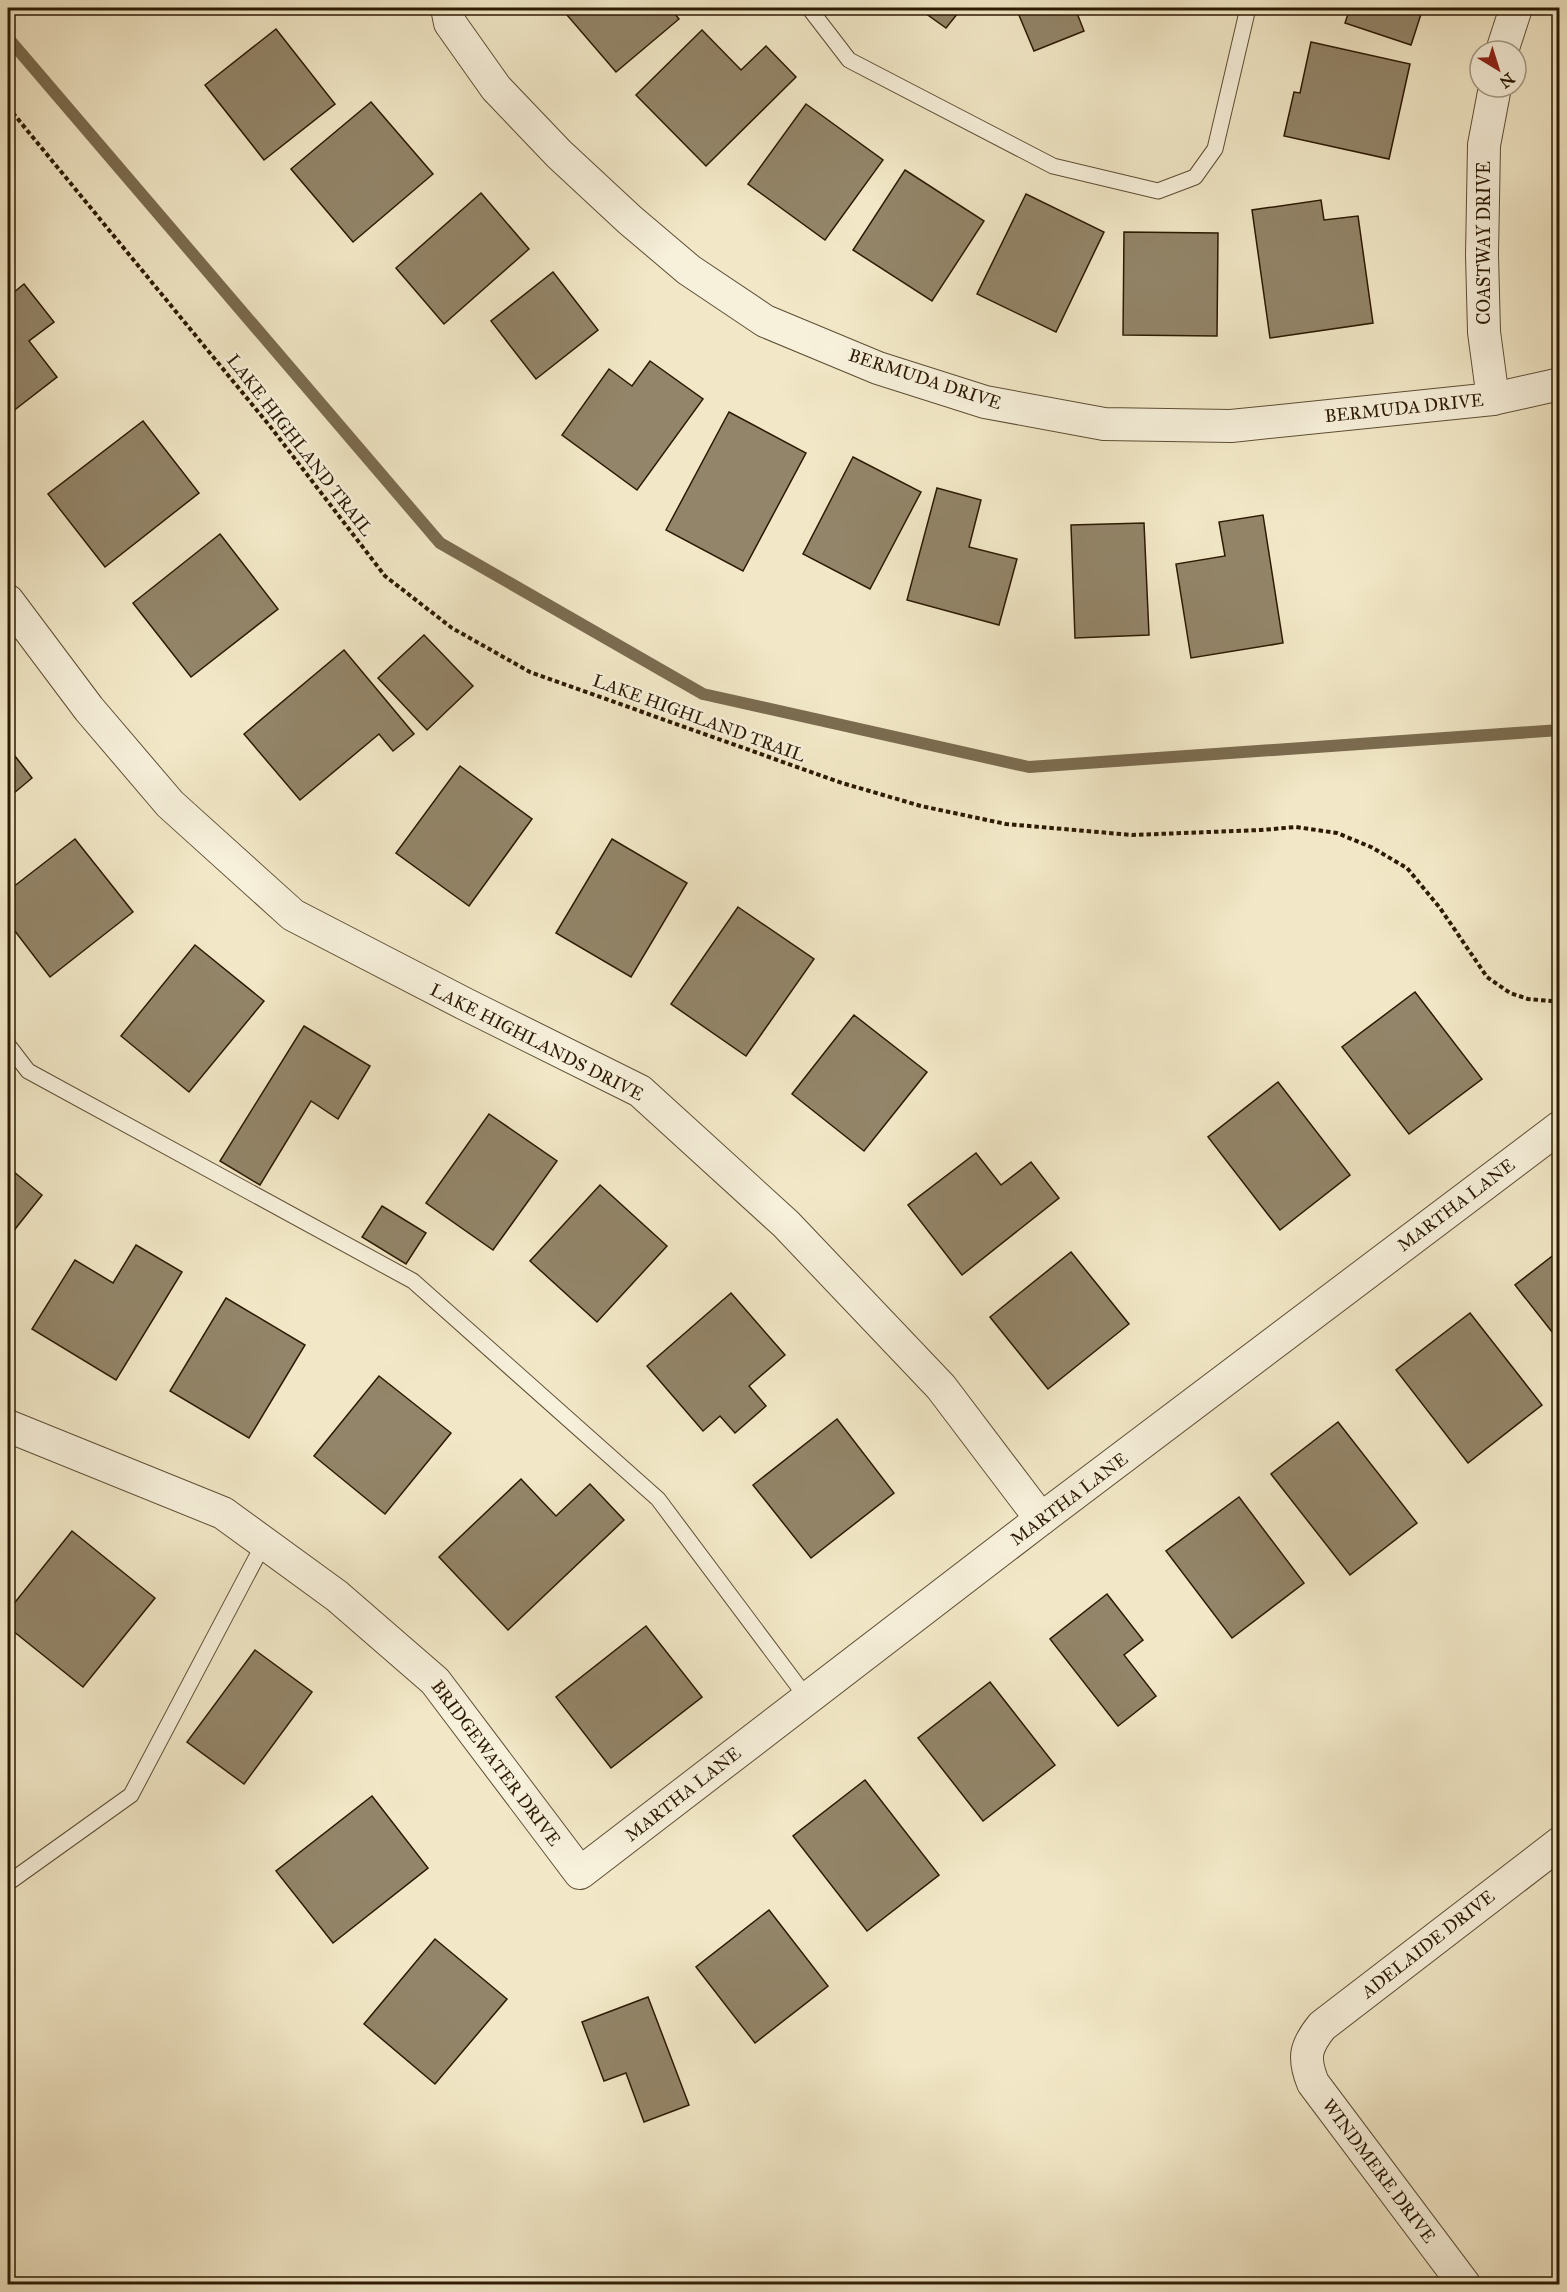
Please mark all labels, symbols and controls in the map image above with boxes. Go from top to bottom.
north arrow [1468,39,1528,99]
text: N [1495,69,1518,92]
street label: COASTWAY DRIVE [1473,161,1495,325]
street label: BERMUDA DRIVE [846,344,1004,414]
street label: LAKE HIGHLAND TRAIL [222,350,378,541]
street label: BERMUDA DRIVE [1323,389,1485,427]
street label: LAKE HIGHLAND TRAIL [590,669,809,767]
street label: LAKE HIGHLANDS DRIVE [427,978,648,1106]
street label: MARTHA LANE [1393,1154,1519,1256]
street label: MARTHA LANE [1006,1448,1132,1550]
street label: BRIDGEWATER DRIVE [426,1676,566,1850]
street label: MARTHA LANE [621,1742,745,1846]
street label: ADELAIDE DRIVE [1356,1885,1499,2004]
street label: WINDMERE DRIVE [1318,2095,1440,2247]

